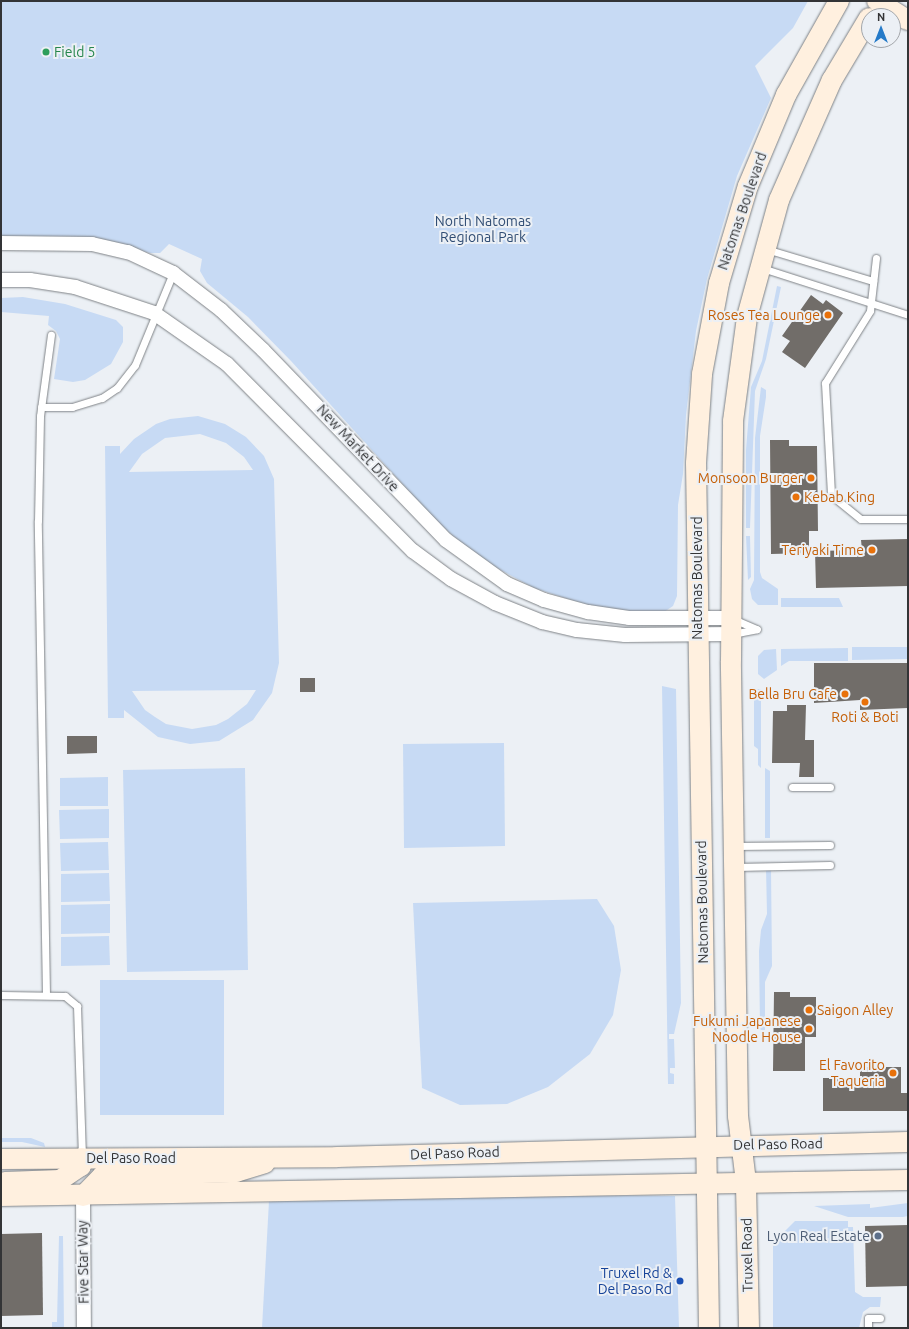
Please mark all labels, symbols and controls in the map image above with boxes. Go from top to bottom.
north arrow [861,8,901,48]
text: N [877,11,885,23]
place label: Field 5 [54,44,95,60]
marker: Field 5 [41,47,51,57]
street label: Natomas Boulevard [714,150,770,272]
park label: North Natomas Regional Park [435,213,531,246]
place label: Roses Tea Lounge [708,307,820,323]
marker: Roses Tea Lounge [823,310,833,320]
street label: New Market Drive [313,401,403,495]
place label: Monsoon Burger [698,470,803,486]
marker: Monsoon Burger [806,473,816,483]
place label: Kebab King [804,489,875,505]
marker: Kebab King [791,492,801,502]
street label: Natomas Boulevard [689,516,705,640]
place label: Teriyaki Time [782,542,864,558]
marker: Teriyaki Time [867,545,877,555]
place label: Bella Bru Cafe [748,686,837,702]
marker: Bella Bru Cafe [840,689,850,699]
marker: Roti & Boti [860,697,870,707]
place label: Roti & Boti [831,709,899,725]
street label: Natomas Boulevard [693,840,711,964]
place label: Saigon Alley [817,1002,893,1018]
marker: Saigon Alley [804,1005,814,1015]
place label: Fukumi Japanese Noodle House [693,1013,801,1046]
marker: Fukumi Japanese Noodle House [804,1024,814,1034]
place label: El Favorito Taqueria [819,1057,885,1090]
marker: El Favorito Taqueria [888,1068,898,1078]
street label: Del Paso Road [733,1135,823,1153]
street label: Del Paso Road [410,1143,500,1163]
street label: Del Paso Road [86,1150,176,1166]
street label: Truxel Road [738,1218,756,1292]
street label: Five Star Way [74,1220,92,1304]
place label: Lyon Real Estate [767,1228,870,1244]
marker: Lyon Real Estate [873,1231,883,1241]
place label: Truxel Rd & Del Paso Rd [598,1265,672,1298]
marker: Truxel Rd & Del Paso Rd [675,1276,685,1286]

